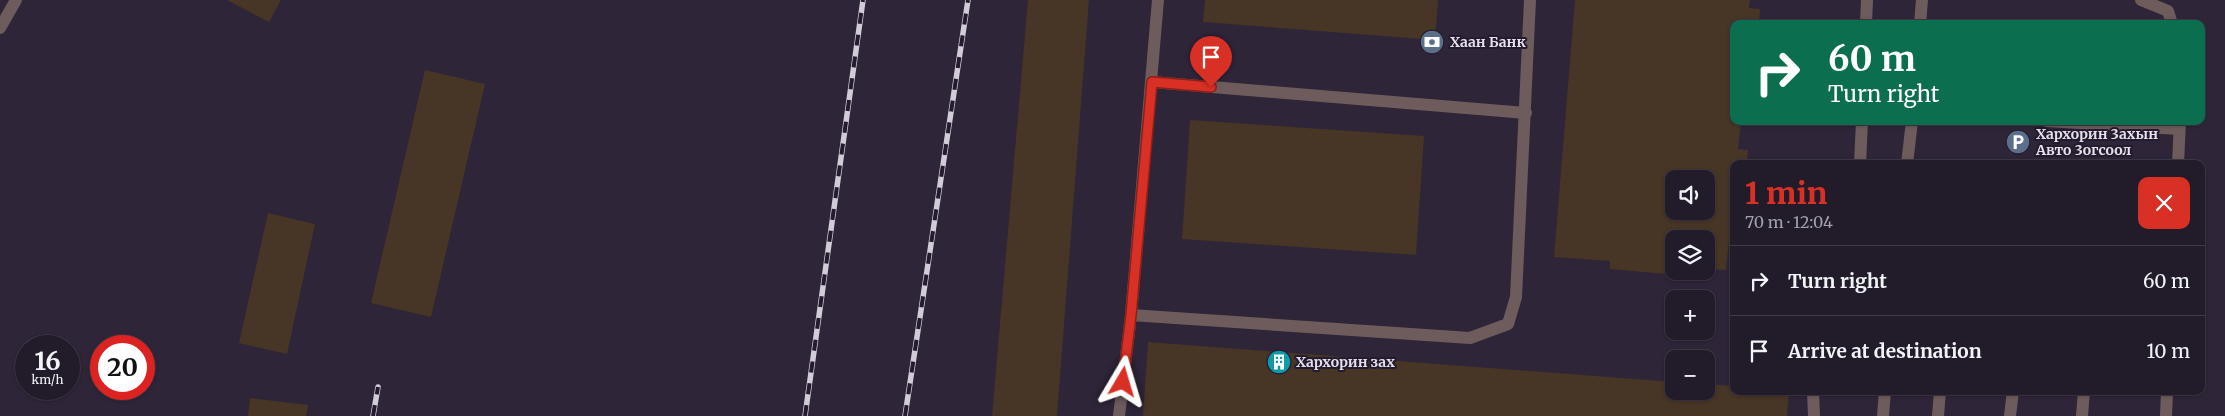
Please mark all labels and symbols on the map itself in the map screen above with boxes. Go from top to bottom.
bank icon: Хаан Банк [1419,29,1445,55]
place label: Хаан Банк [1450,33,1526,51]
pin [1190,36,1232,87]
place label: Хархорин 3ахын Авто 3огсоол [2035,125,2158,159]
parking icon: Хархорин 3ахын Авто 3огсоол [2005,129,2031,155]
speed limit sign: 20 [90,335,155,400]
building icon: Хархорин зах [1266,349,1292,375]
place label: Хархорин зах [1296,353,1395,371]
position arrow [1096,355,1148,407]

